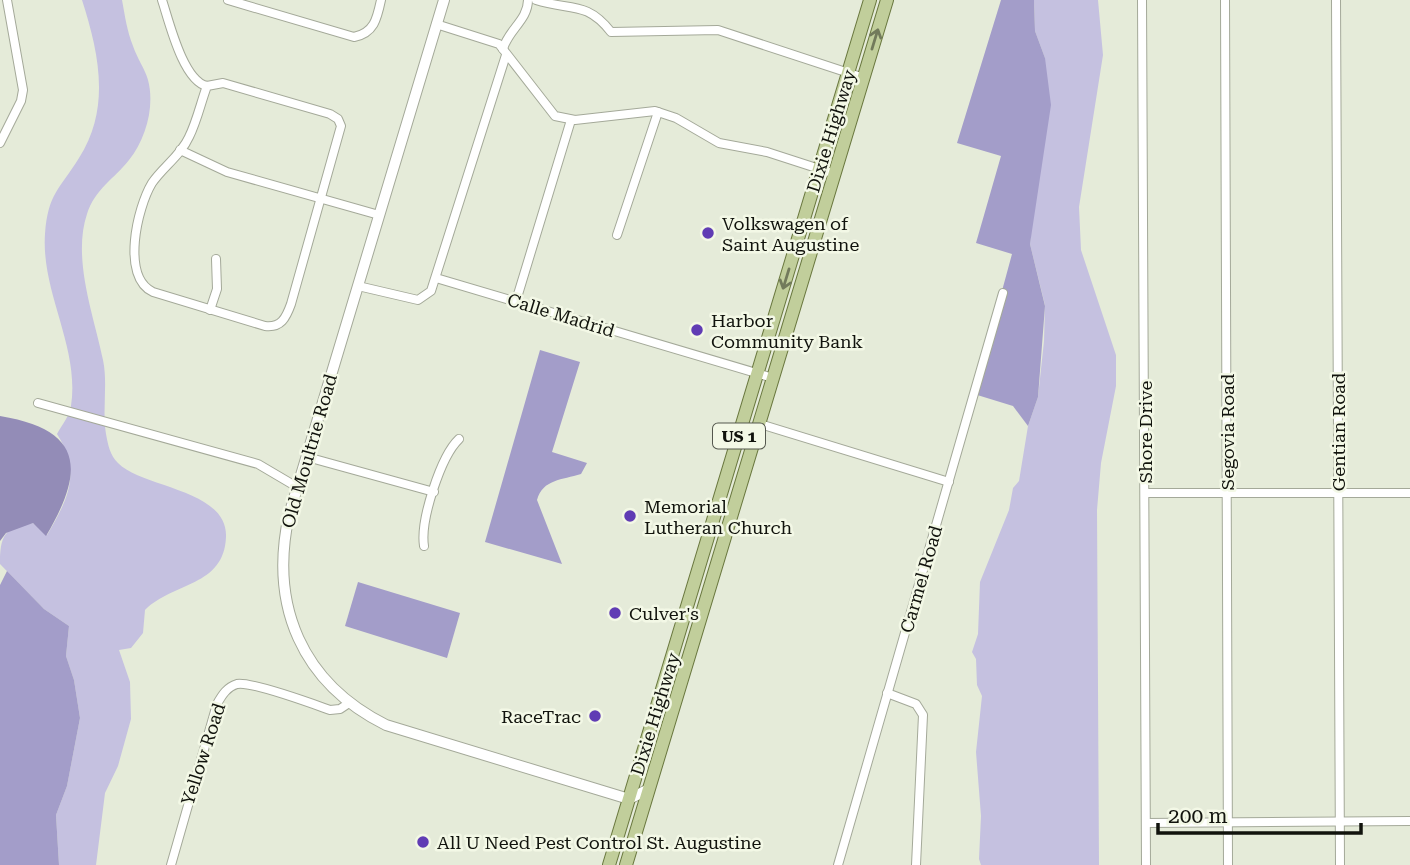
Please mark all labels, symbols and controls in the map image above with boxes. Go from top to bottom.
one-way arrow [870,28,883,50]
street label: Dixie Highway [802,67,860,195]
place label: Volkswagen of Saint Augustine [722,213,859,255]
marker: Volkswagen of Saint Augustine [700,225,716,241]
one-way arrow [779,267,792,289]
street label: Calle Madrid [505,289,618,341]
place label: Harbor Community Bank [711,310,863,352]
marker: Harbor Community Bank [689,322,705,338]
street label: Old Moultrie Road [277,371,341,530]
street label: Gentian Road [1328,372,1349,491]
street label: Segovia Road [1217,373,1238,490]
street label: Shore Drive [1135,381,1156,483]
road number: US 1 [713,424,765,448]
place label: Memorial Lutheran Church [644,496,793,538]
marker: Memorial Lutheran Church [622,508,638,524]
street label: Carmel Road [896,523,946,635]
place label: Culver's [629,603,699,624]
marker: Culver's [607,605,623,621]
street label: Dixie Highway [626,650,684,778]
street label: Yellow Road [177,700,230,808]
place label: RaceTrac [501,706,581,727]
marker: RaceTrac [587,708,603,724]
scale bar [1158,792,1361,836]
text: 200 m [1168,804,1228,828]
place label: All U Need Pest Control St. Augustine [437,832,762,853]
marker: All U Need Pest Control St. Augustine [415,834,431,850]

